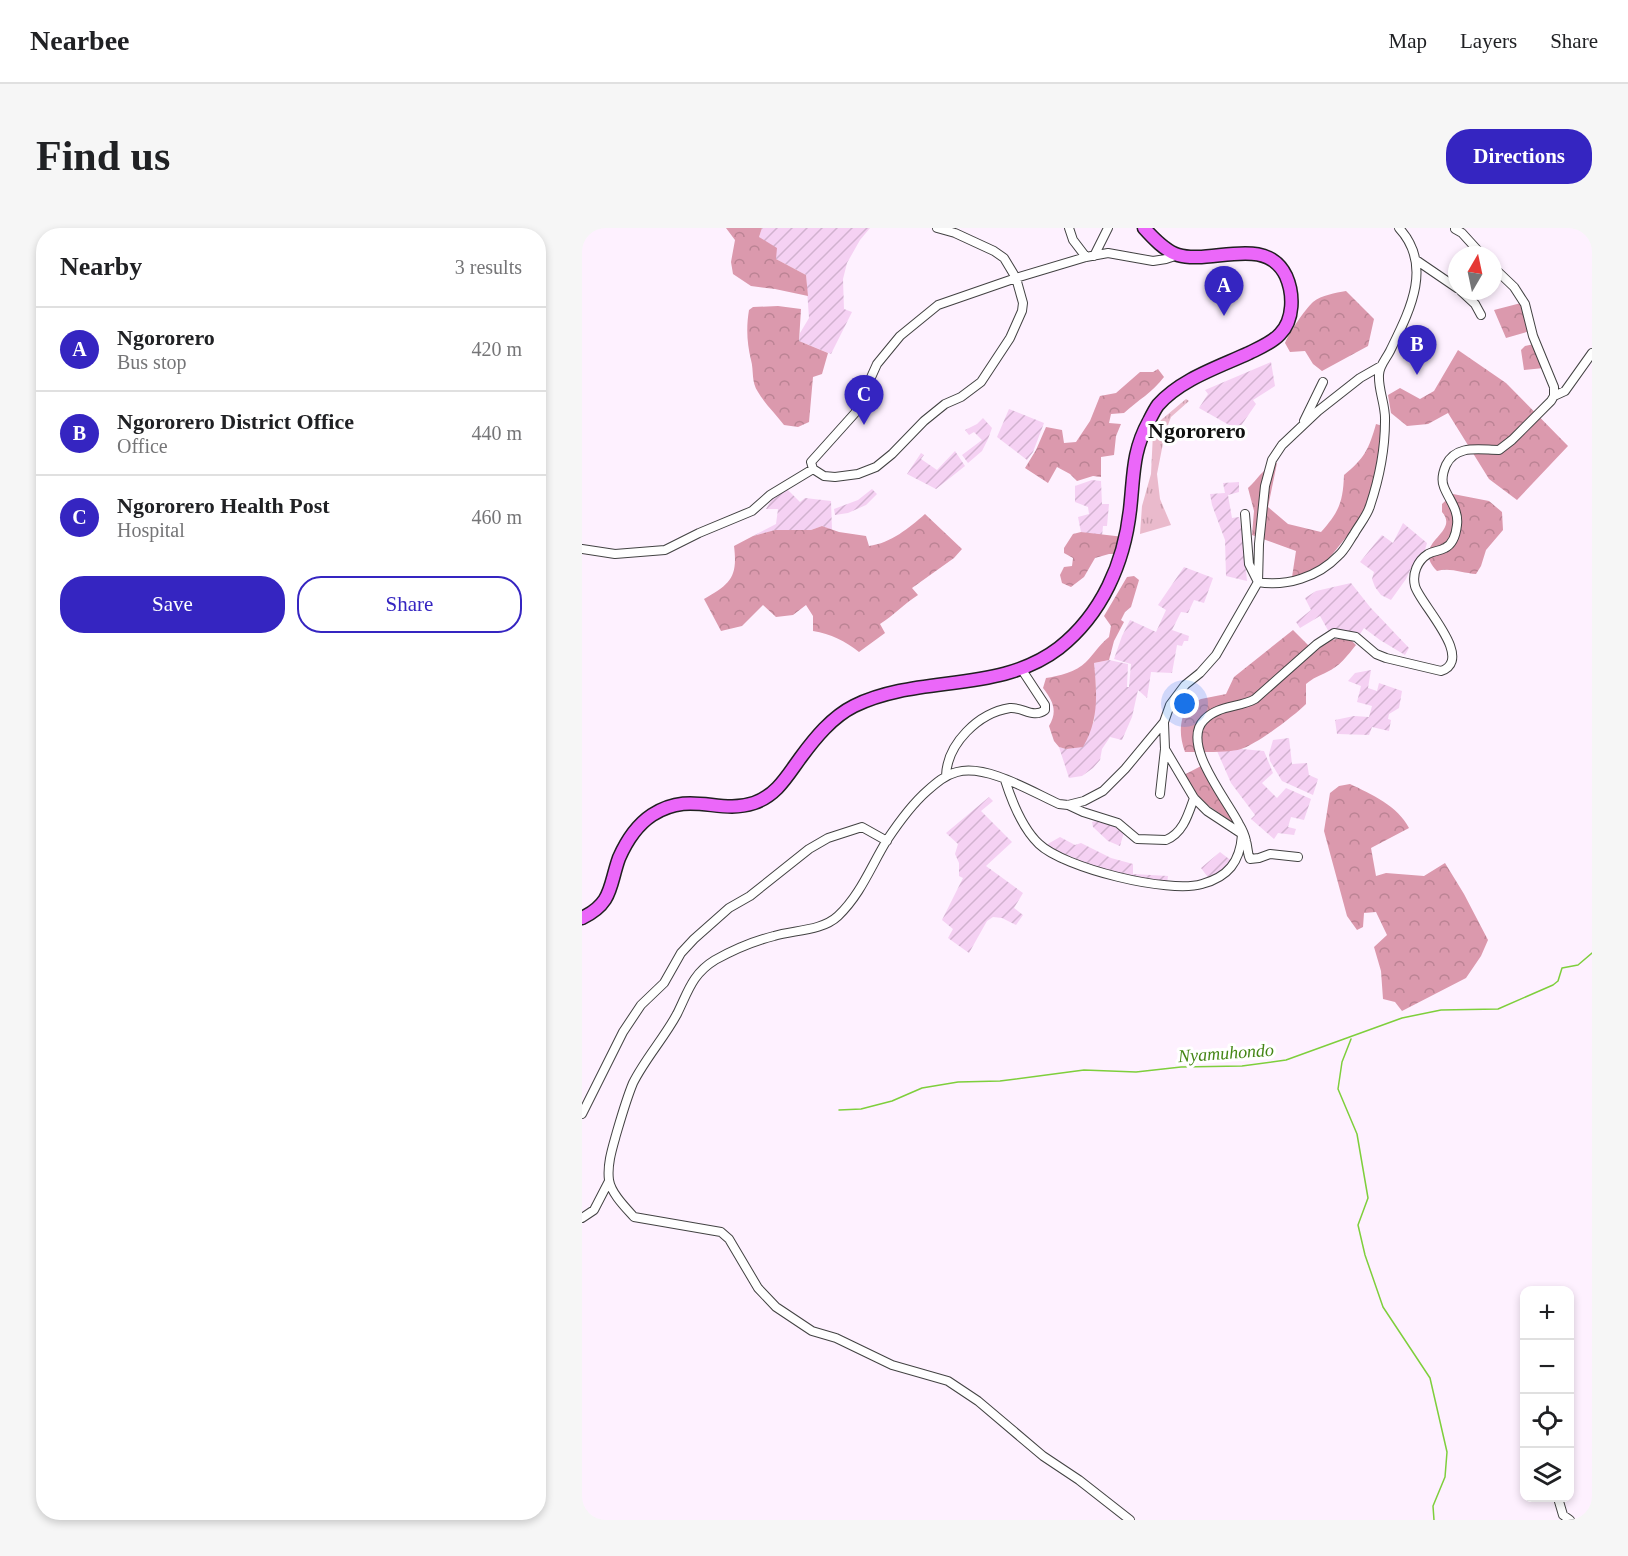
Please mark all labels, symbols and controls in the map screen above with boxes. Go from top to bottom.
text: Nearbee [30,25,130,56]
text: Map [1389,29,1427,53]
text: Layers [1460,29,1517,53]
text: Share [1550,29,1598,53]
button: Directions [1446,129,1592,184]
text: Find us [36,133,170,179]
north arrow [1448,246,1502,300]
text: Nearby [60,252,142,281]
text: 3 results [455,256,522,278]
pin: A [1204,266,1244,316]
text: Ngororero [117,325,215,350]
pin: B [1398,326,1436,375]
text: A [72,338,87,360]
text: 420 m [471,338,522,360]
text: Bus stop [117,351,186,373]
pin: C [844,376,884,425]
text: Ngororero District Office [117,409,354,434]
district label: Ngororero [1148,418,1246,443]
text: B [73,422,86,444]
text: 440 m [471,422,522,444]
text: Office [117,435,168,457]
text: Ngororero Health Post [117,493,330,518]
text: C [72,506,87,528]
text: 460 m [471,506,522,528]
text: Hospital [117,519,185,541]
button: Save [60,576,285,633]
button: Share [297,576,522,633]
your location [1170,689,1199,718]
water label: Nyamuhondo [1176,1040,1275,1066]
map controls [1520,1286,1574,1502]
button: + [1520,1286,1574,1340]
button: − [1520,1340,1574,1394]
button: locate [1520,1394,1574,1448]
button: layers [1520,1448,1574,1502]

